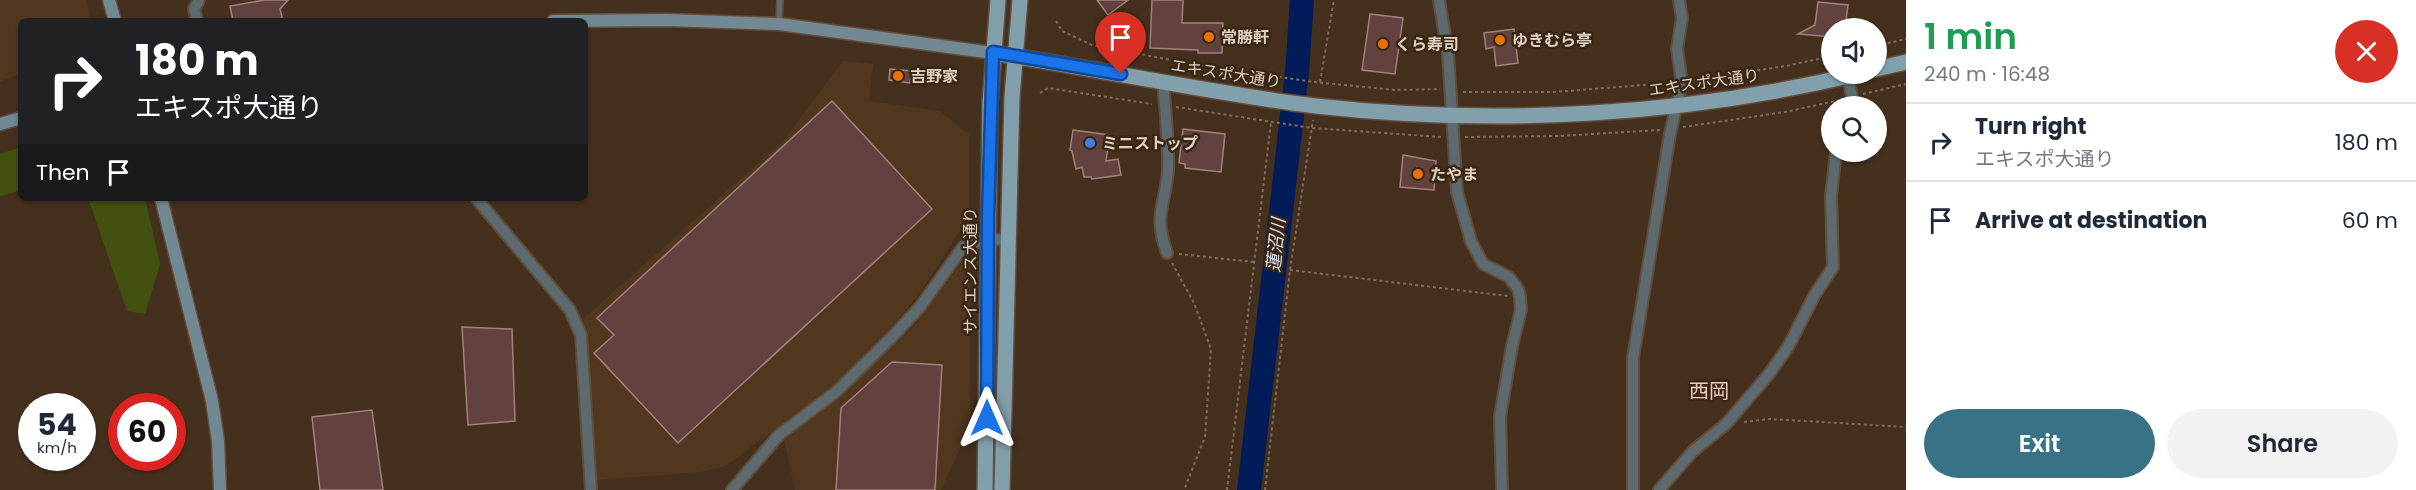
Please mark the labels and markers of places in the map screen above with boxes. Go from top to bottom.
pin [1095,12,1146,74]
place label: 常勝軒 [1221,26,1269,49]
place label: ゆきむら亭 [1512,29,1592,52]
marker: 常勝軒 [1202,30,1216,44]
place label: くら寿司 [1395,33,1459,56]
marker: ゆきむら亭 [1493,33,1507,47]
marker: くら寿司 [1376,37,1390,51]
place label: 吉野家 [910,65,958,88]
marker: 吉野家 [891,69,905,83]
place label: ミニストップ [1102,132,1198,155]
marker: ミニストップ [1083,136,1097,150]
place label: たやま [1430,163,1478,186]
marker: たやま [1411,167,1425,181]

